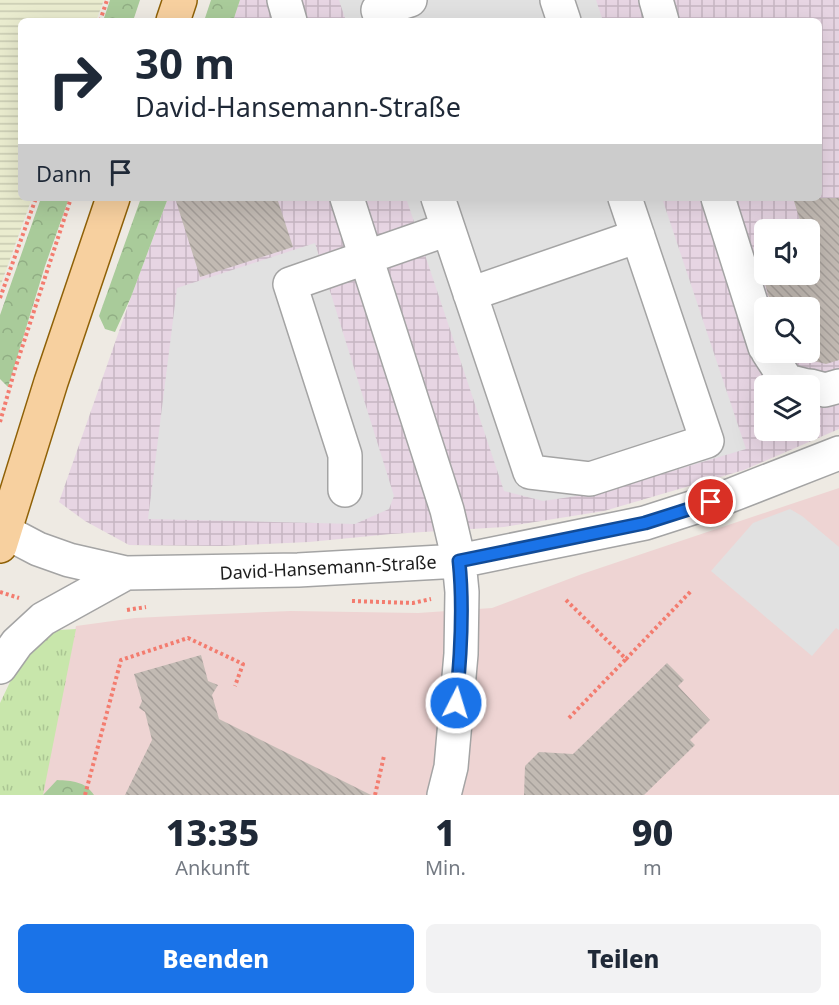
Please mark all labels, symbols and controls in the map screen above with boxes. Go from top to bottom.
text: 30 m [135,34,235,91]
icon: right [36,42,114,120]
text: David-Hansemann-Straße [135,88,461,125]
icon: arrive [104,156,137,189]
text: Dann [36,158,92,188]
map controls [754,219,820,441]
button: sound [754,219,820,285]
button: search [754,297,820,363]
button: layers [754,375,820,441]
pin [685,476,736,527]
icon: arrive [694,485,727,518]
street label: David-Hansemann-Straße [219,549,437,585]
position arrow [424,671,488,735]
text: 13:35 [166,808,259,857]
text: 1 [435,808,456,857]
text: 90 [632,808,673,857]
text: Ankunft [175,854,250,881]
text: Min. [425,854,466,881]
text: m [643,854,662,881]
button: Beenden [18,924,414,993]
button: Teilen [426,924,821,993]

